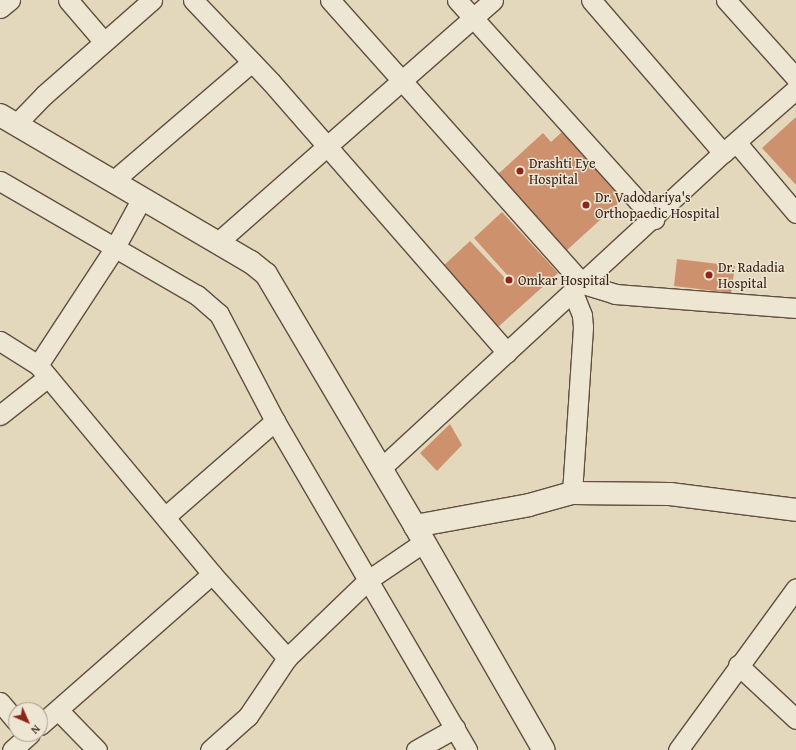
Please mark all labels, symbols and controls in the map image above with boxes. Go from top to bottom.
place label: Drashti Eye Hospital [529,155,595,188]
marker: Drashti Eye Hospital [514,165,526,177]
place label: Dr. Vadodariya's Orthopaedic Hospital [595,189,720,222]
marker: Dr. Vadodariya's Orthopaedic Hospital [580,199,592,211]
place label: Dr. Radadia Hospital [718,259,785,292]
marker: Dr. Radadia Hospital [703,269,715,281]
place label: Omkar Hospital [518,272,609,288]
marker: Omkar Hospital [503,274,515,286]
north arrow [8,702,48,742]
text: N [28,722,44,738]

